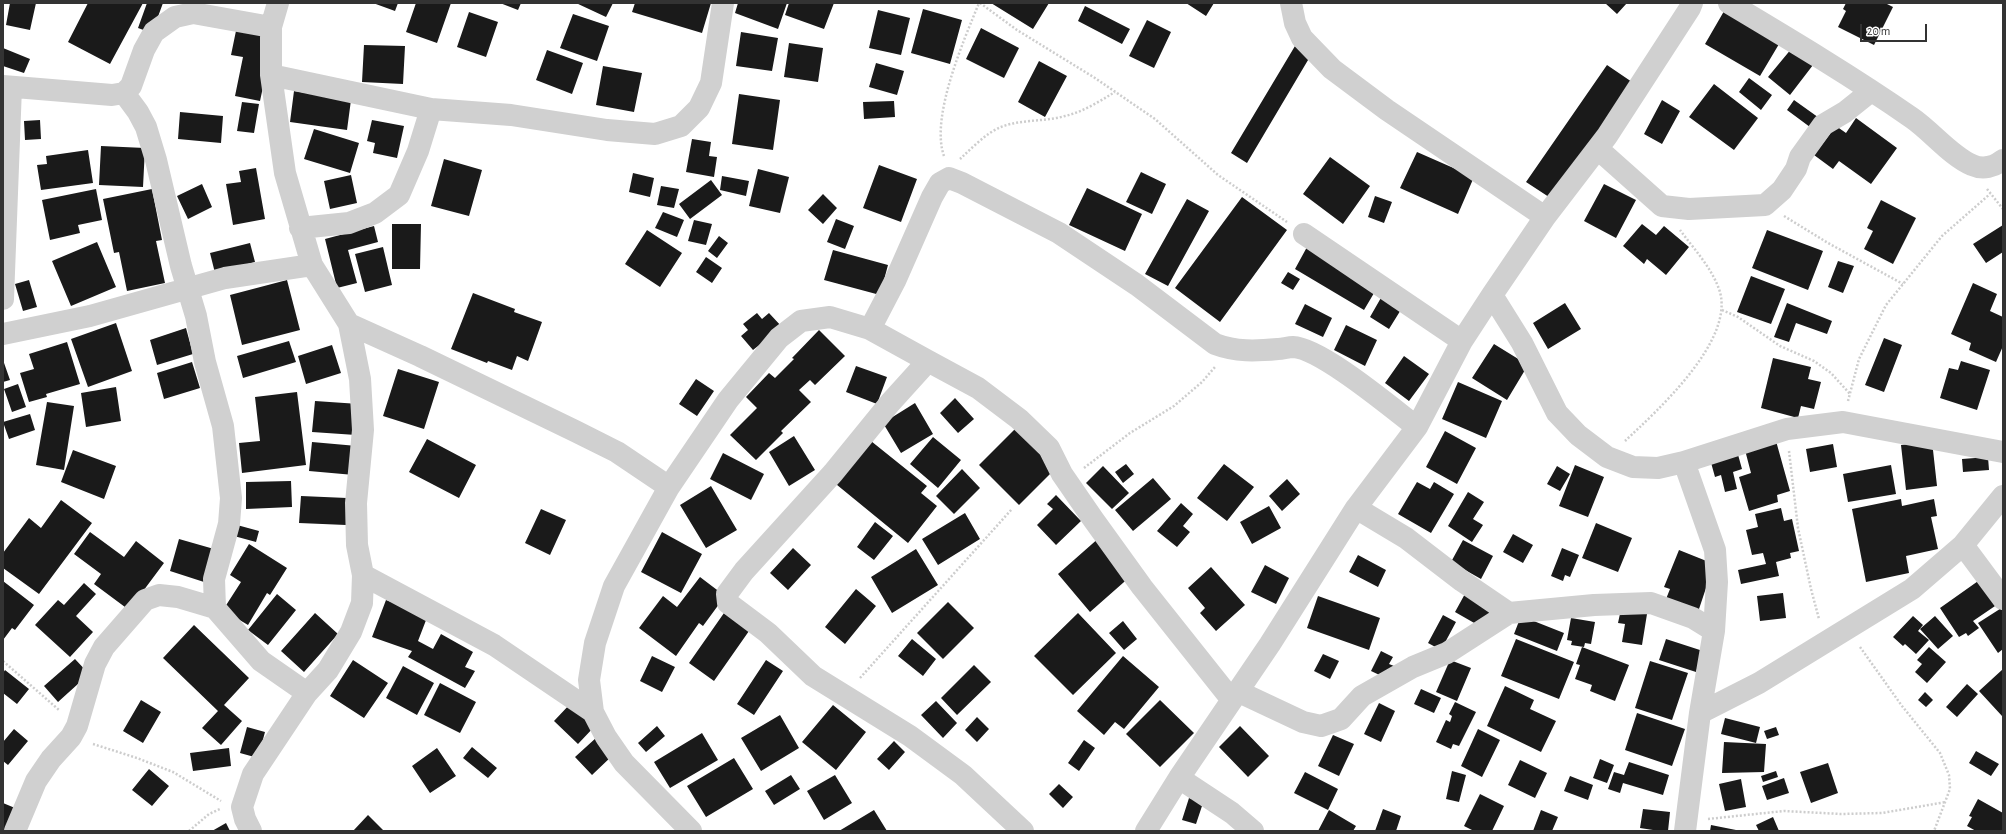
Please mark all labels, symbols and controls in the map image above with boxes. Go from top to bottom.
scale bar [1862,16,1929,42]
text: 20 m [1867,25,1890,37]

